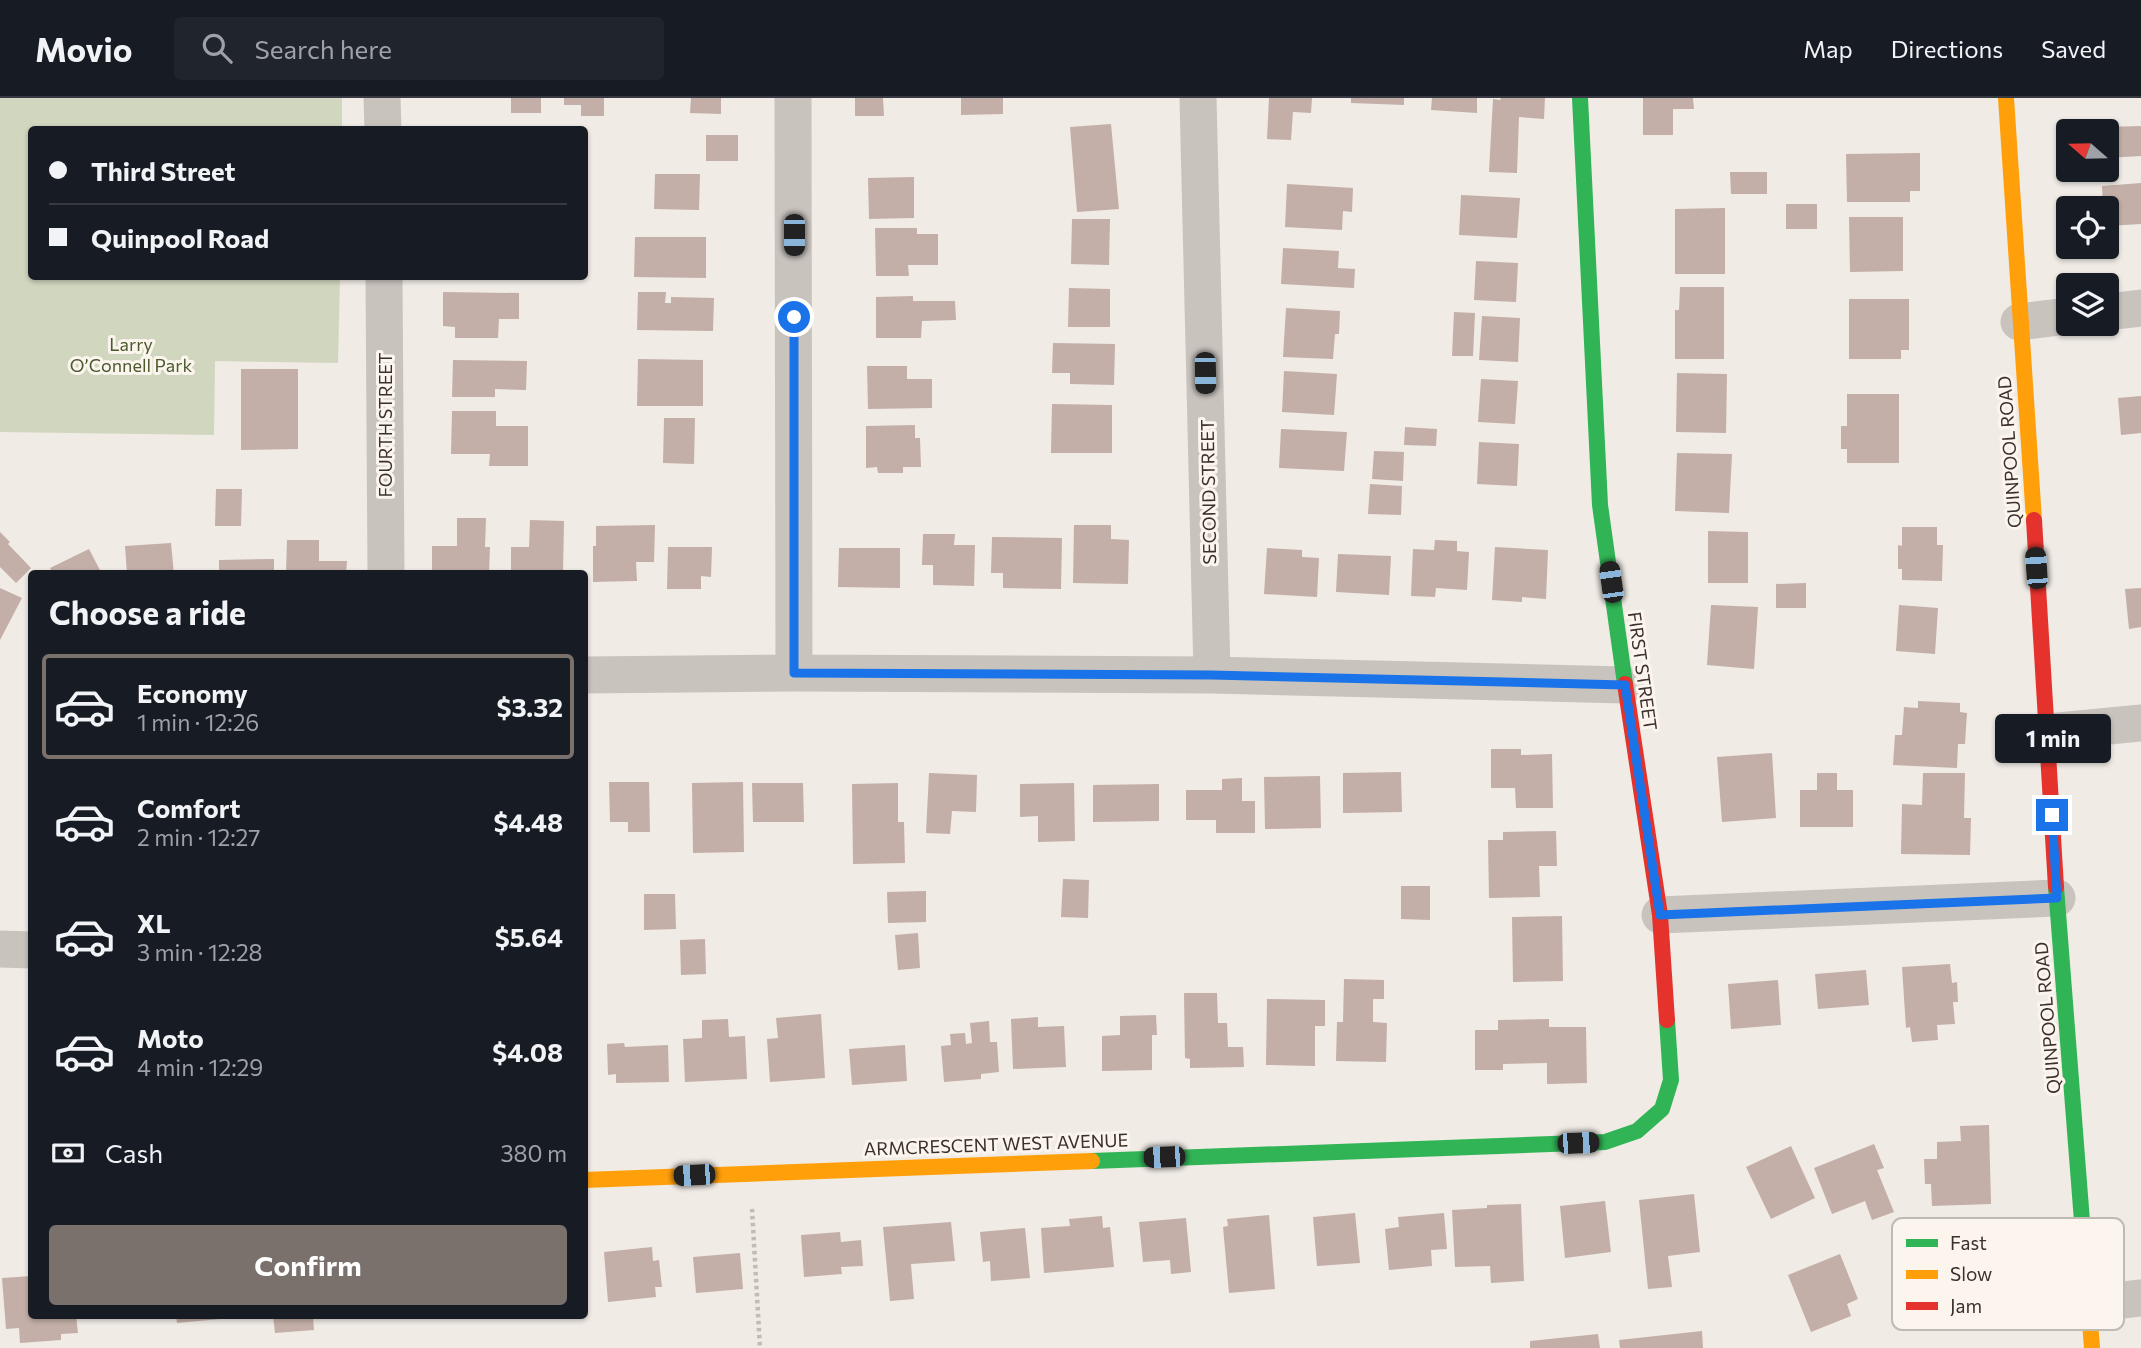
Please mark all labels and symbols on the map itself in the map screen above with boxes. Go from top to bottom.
north arrow [2056,119,2119,182]
car [784,214,805,256]
route start [778,301,810,333]
park label: Larry O’Connell Park [70,333,192,376]
street label: FOURTH STREET [374,352,396,498]
car [1195,352,1216,394]
street label: QUINPOOL ROAD [1993,375,2025,529]
street label: SECOND STREET [1196,419,1220,565]
car [2025,546,2048,590]
car [1598,560,1625,604]
street label: FIRST STREET [1624,610,1662,732]
callout: 1 min [1994,714,2110,762]
route end [2036,799,2068,831]
street label: QUINPOOL ROAD [2029,941,2065,1095]
street label: ARMCRESCENT WEST AVENUE [863,1128,1129,1160]
car [1557,1132,1600,1154]
car [1143,1146,1186,1168]
car [673,1163,716,1187]
legend [1892,1218,2124,1330]
text: Fast [1950,1231,1987,1254]
text: Slow [1950,1262,1992,1285]
text: Jam [1950,1294,1982,1317]

